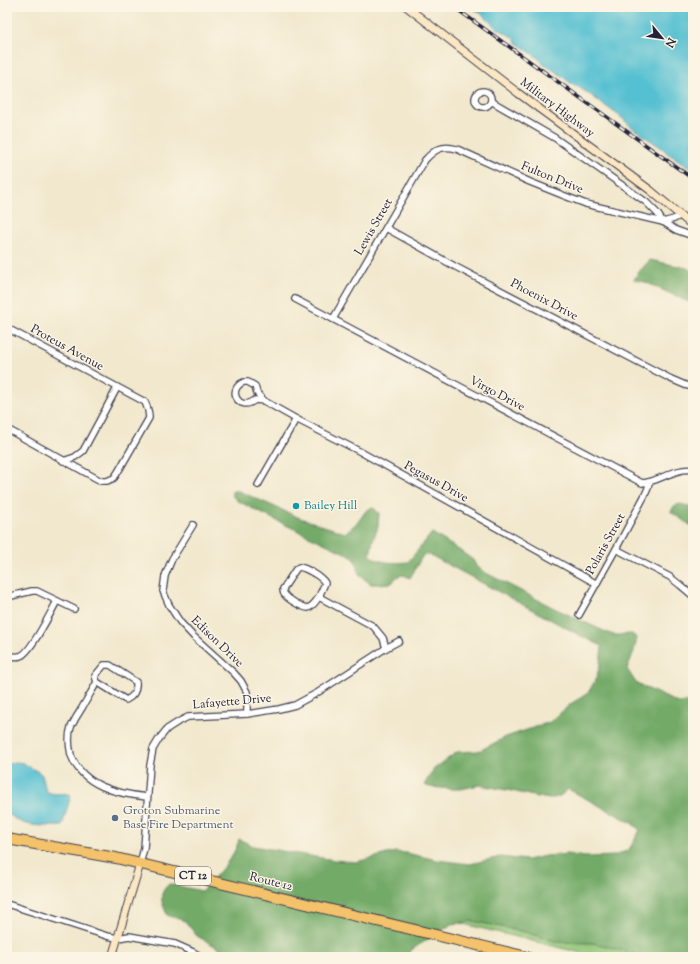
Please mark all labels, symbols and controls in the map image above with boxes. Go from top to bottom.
north arrow [642,18,682,58]
text: N [661,34,679,50]
street label: Military Highway [516,74,598,142]
street label: Fulton Drive [518,157,586,199]
street label: Lewis Street [350,195,398,259]
street label: Phoenix Drive [507,275,581,326]
street label: Proteus Avenue [27,320,107,376]
street label: Virgo Drive [466,372,528,416]
street label: Pegasus Drive [401,457,472,507]
place label: Bailey Hill [304,497,358,515]
marker: Bailey Hill [291,501,301,511]
street label: Polaris Street [582,510,630,578]
street label: Edison Drive [187,612,248,672]
street label: Lafayette Drive [192,690,272,714]
place label: Groton Submarine Base Fire Department [123,802,234,834]
marker: Groton Submarine Base Fire Department [110,813,120,823]
road number: CT 12 [175,867,211,885]
street label: Route 12 [248,868,295,896]

